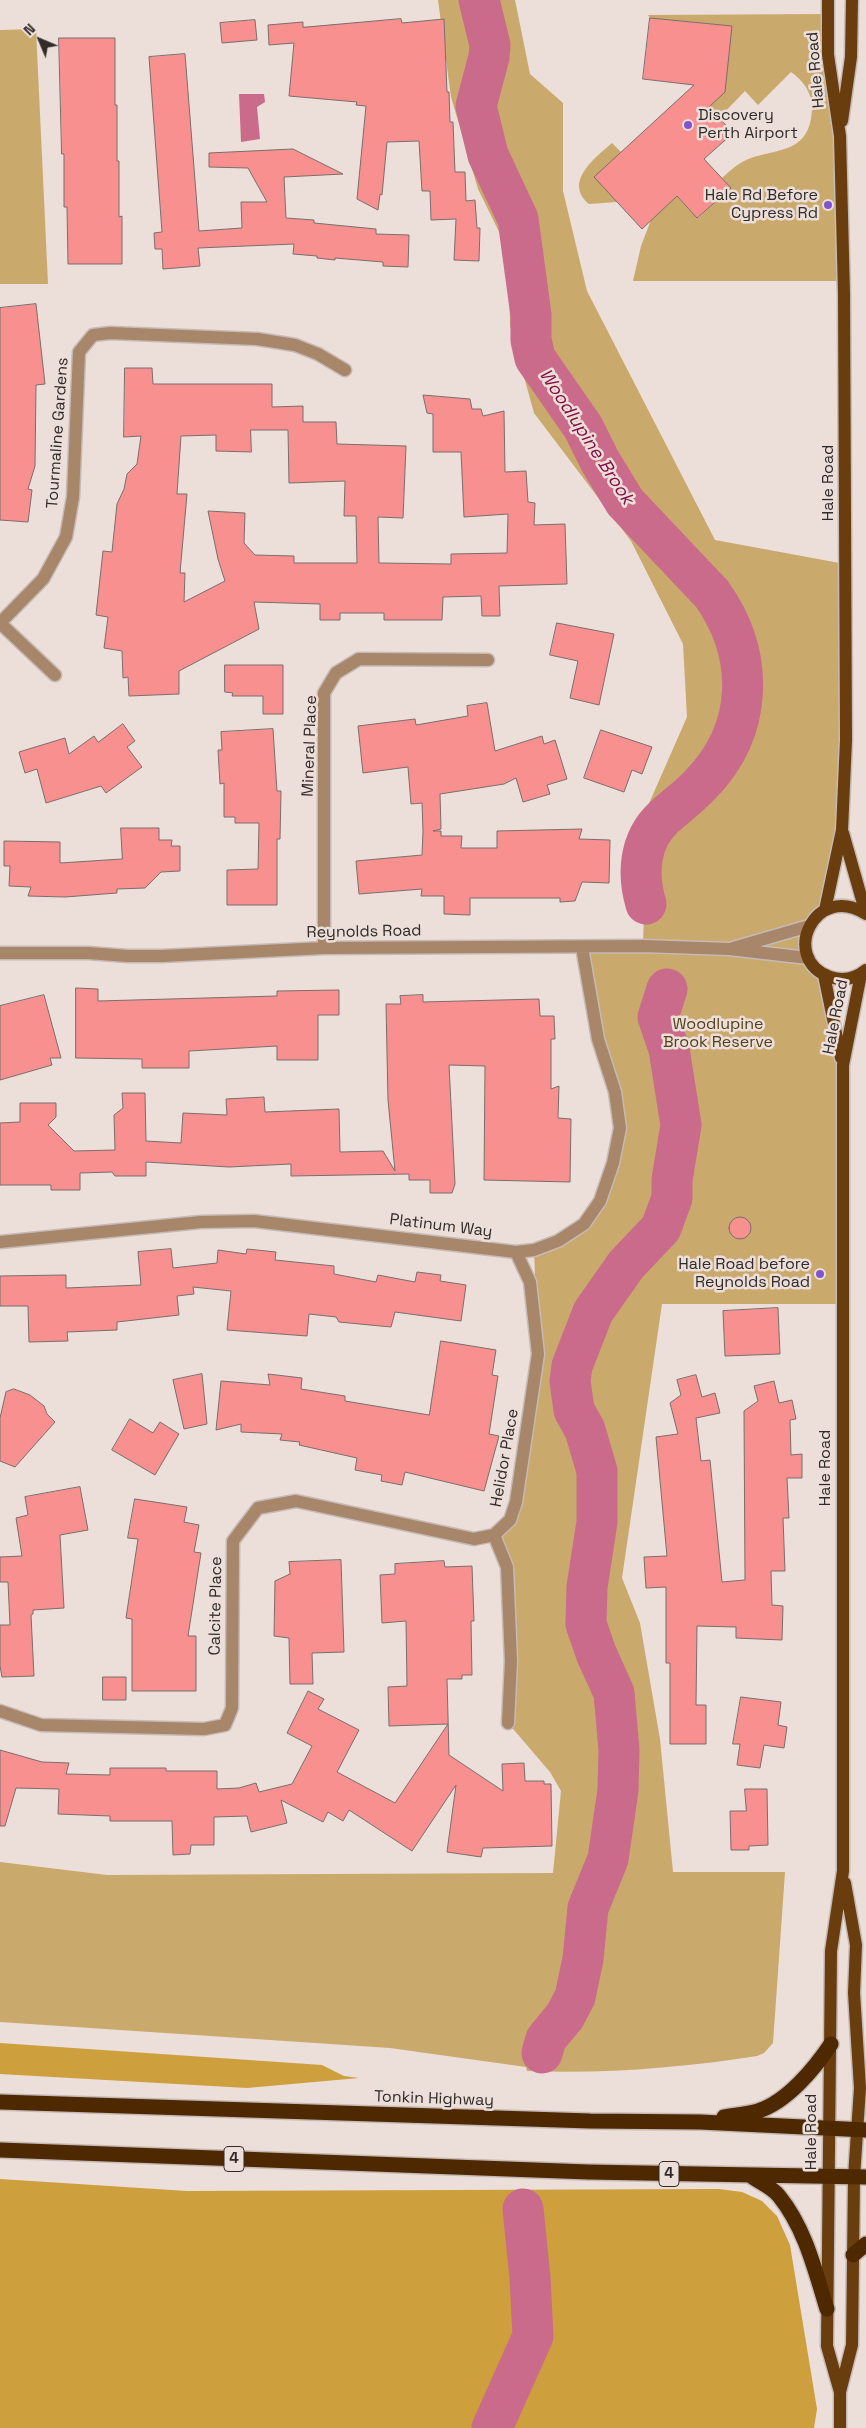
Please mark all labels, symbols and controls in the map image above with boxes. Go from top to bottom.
north arrow [15,15,65,65]
text: N [20,20,39,39]
street label: Hale Road [803,31,829,109]
place label: Discovery Perth Airport [698,106,798,144]
marker: Discovery Perth Airport [682,119,694,131]
place label: Hale Rd Before Cypress Rd [705,186,818,224]
marker: Hale Rd Before Cypress Rd [822,199,834,211]
street label: Tourmaline Gardens [43,357,73,509]
water label: Woodlupine Brook [534,365,638,509]
street label: Hale Road [819,445,839,521]
street label: Mineral Place [299,695,321,797]
street label: Reynolds Road [306,921,422,943]
street label: Hale Road [819,978,853,1056]
park label: Woodlupine Brook Reserve [663,1015,773,1053]
street label: Platinum Way [388,1210,494,1242]
place label: Hale Road before Reynolds Road [678,1255,810,1293]
marker: Hale Road before Reynolds Road [814,1268,826,1280]
street label: Helidor Place [487,1407,523,1509]
street label: Hale Road [816,1430,836,1506]
street label: Calcite Place [206,1556,226,1656]
street label: Tonkin Highway [374,2087,494,2111]
street label: Hale Road [802,2094,822,2170]
road number: 4 [224,2146,244,2172]
road number: 4 [659,2162,679,2186]

